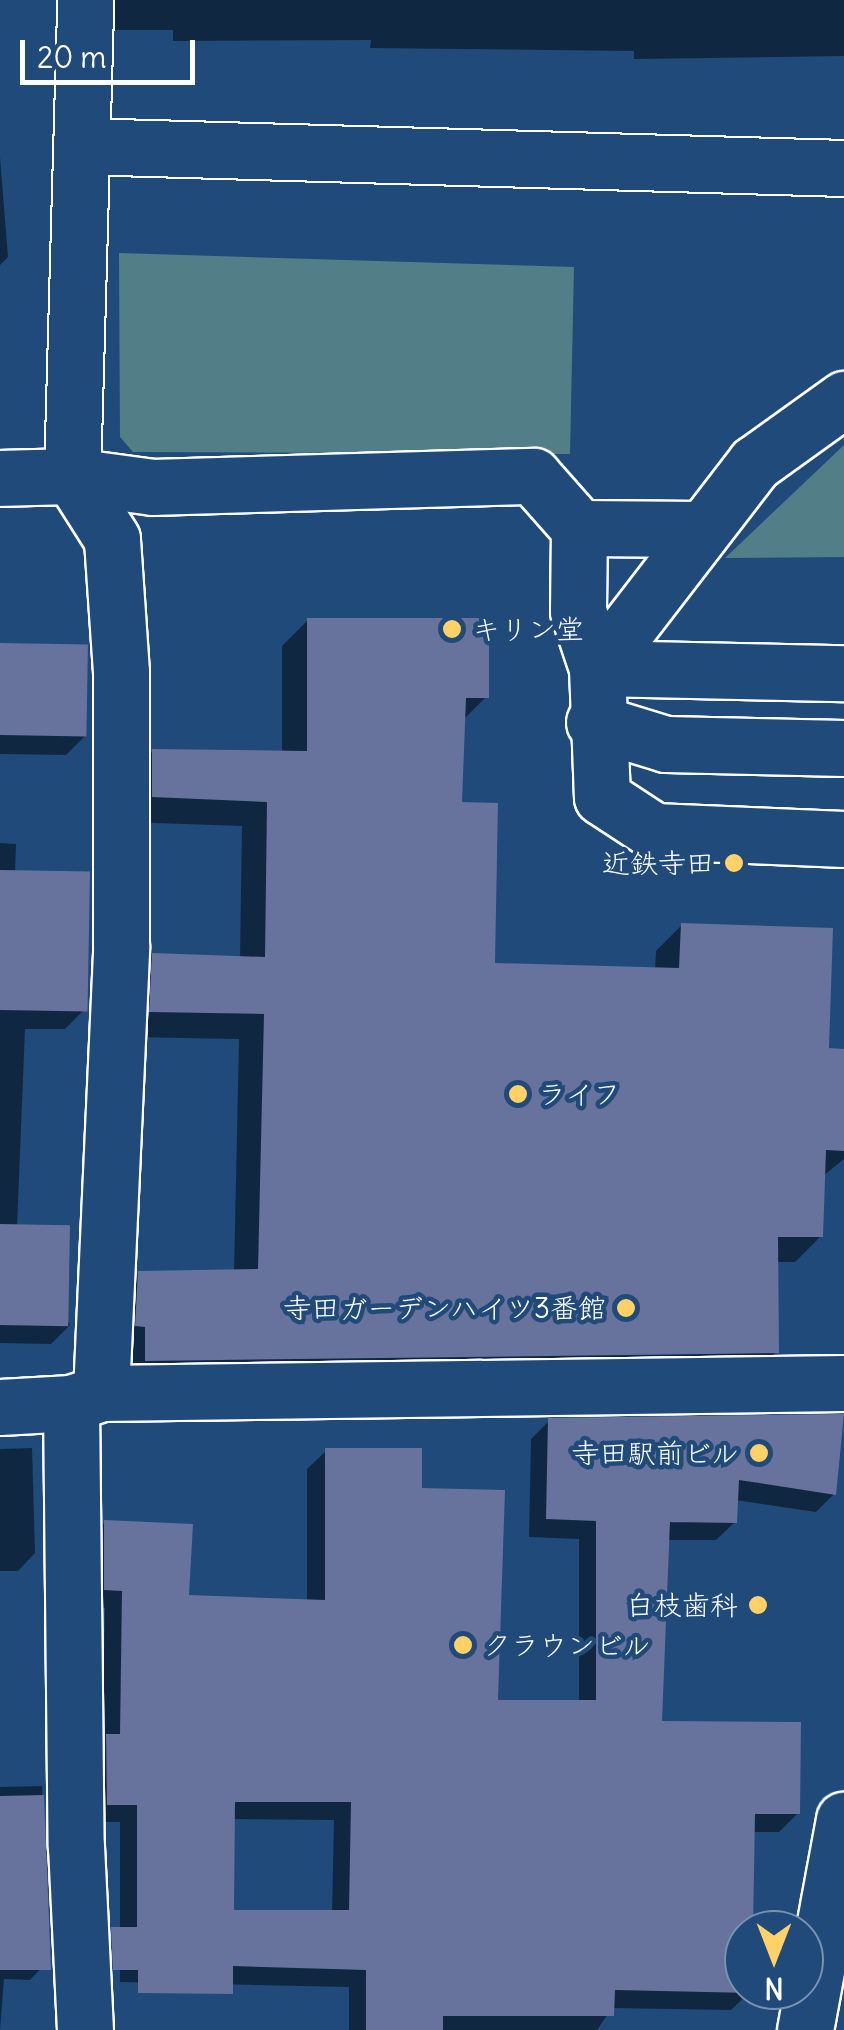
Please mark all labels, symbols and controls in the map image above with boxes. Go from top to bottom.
scale bar [25,20,200,82]
text: 20 m [37,38,107,76]
place label: キリン堂 [472,612,584,646]
marker: キリン堂 [441,618,463,640]
place label: 近鉄寺田 [602,846,714,880]
marker: 近鉄寺田 [723,852,745,874]
place label: ライフ [538,1077,622,1111]
marker: ライフ [507,1083,529,1105]
place label: 寺田ガーデンハイツ3番館 [282,1291,606,1325]
marker: 寺田ガーデンハイツ3番館 [615,1297,637,1319]
place label: 寺田駅前ビル [571,1436,739,1470]
marker: 寺田駅前ビル [748,1442,770,1464]
place label: 白枝歯科 [626,1588,738,1622]
marker: 白枝歯科 [747,1594,769,1616]
place label: クラウンビル [483,1628,651,1662]
marker: クラウンビル [452,1634,474,1656]
north arrow [724,1910,824,2010]
text: N [764,1970,784,2006]

